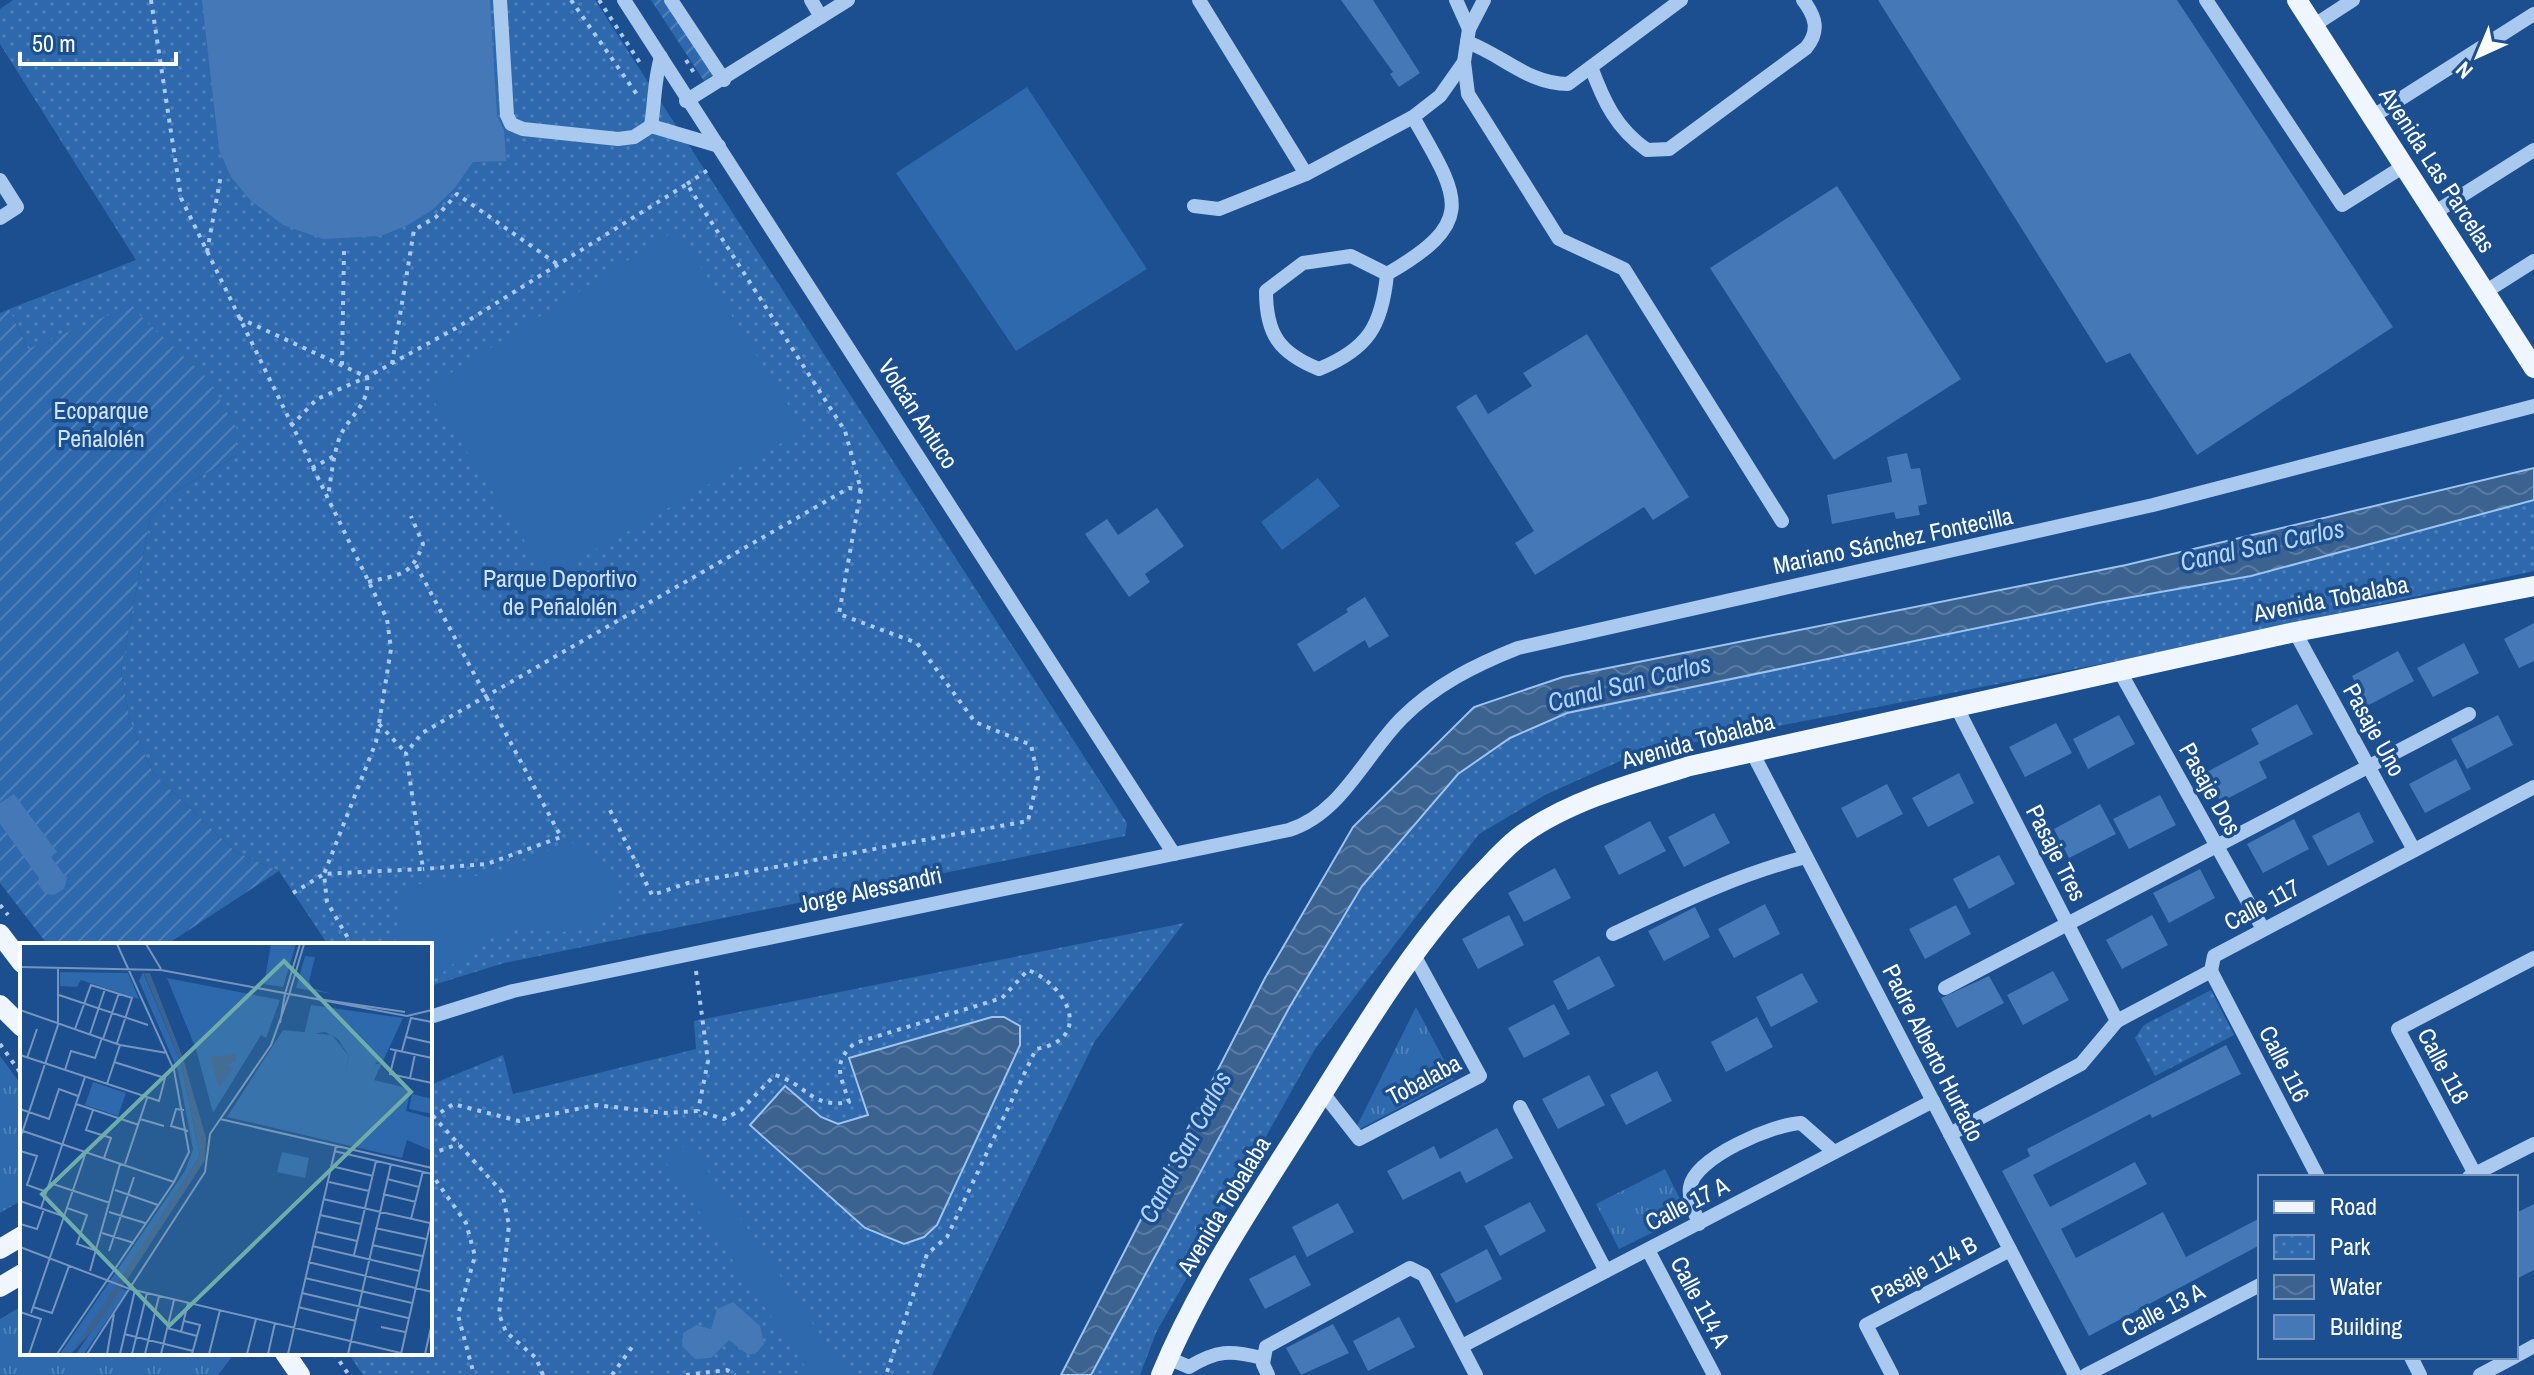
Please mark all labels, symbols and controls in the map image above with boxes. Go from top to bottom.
scale bar [20,16,176,66]
north arrow [2438,16,2518,96]
text: 50 m [32,27,76,59]
text: N [2449,55,2479,86]
street label: Avenida Las Parcelas [2372,80,2503,258]
street label: Volcán Antuco [871,352,966,474]
park label: Ecoparque Peñalolén [53,394,149,454]
street label: Mariano Sánchez Fontecilla [1770,499,2016,581]
water label: Canal San Carlos [2177,510,2347,579]
park label: Parque Deportivo de Peñalolén [483,562,637,622]
street label: Avenida Tobalaba [2250,567,2411,629]
water label: Canal San Carlos [1544,645,1714,720]
street label: Pasaje Uno [2336,677,2414,782]
street label: Avenida Tobalaba [1617,704,1778,776]
street label: Pasaje Dos [2172,737,2249,840]
street label: Pasaje Tres [2019,799,2095,906]
street label: Jorge Alessandri [795,858,945,920]
street label: Calle 117 [2218,871,2305,937]
inset map [20,943,432,1355]
street label: Padre Alberto Hurtado [1875,959,1992,1147]
street label: Calle 116 [2252,1020,2318,1107]
street label: Calle 118 [2411,1022,2477,1109]
street label: Tobalaba [1381,1046,1466,1112]
water label: Canal San Carlos [1130,1065,1239,1229]
street label: Avenida Tobalaba [1169,1130,1277,1282]
street label: Calle 17 A [1639,1168,1735,1238]
legend [2258,1175,2518,1359]
text: Road [2330,1190,2377,1222]
street label: Pasaje 114 B [1865,1228,1982,1310]
text: Park [2330,1230,2371,1262]
street label: Calle 114 A [1663,1250,1739,1354]
text: Water [2330,1270,2382,1302]
street label: Calle 13 A [2115,1274,2211,1344]
text: Building [2330,1310,2402,1342]

